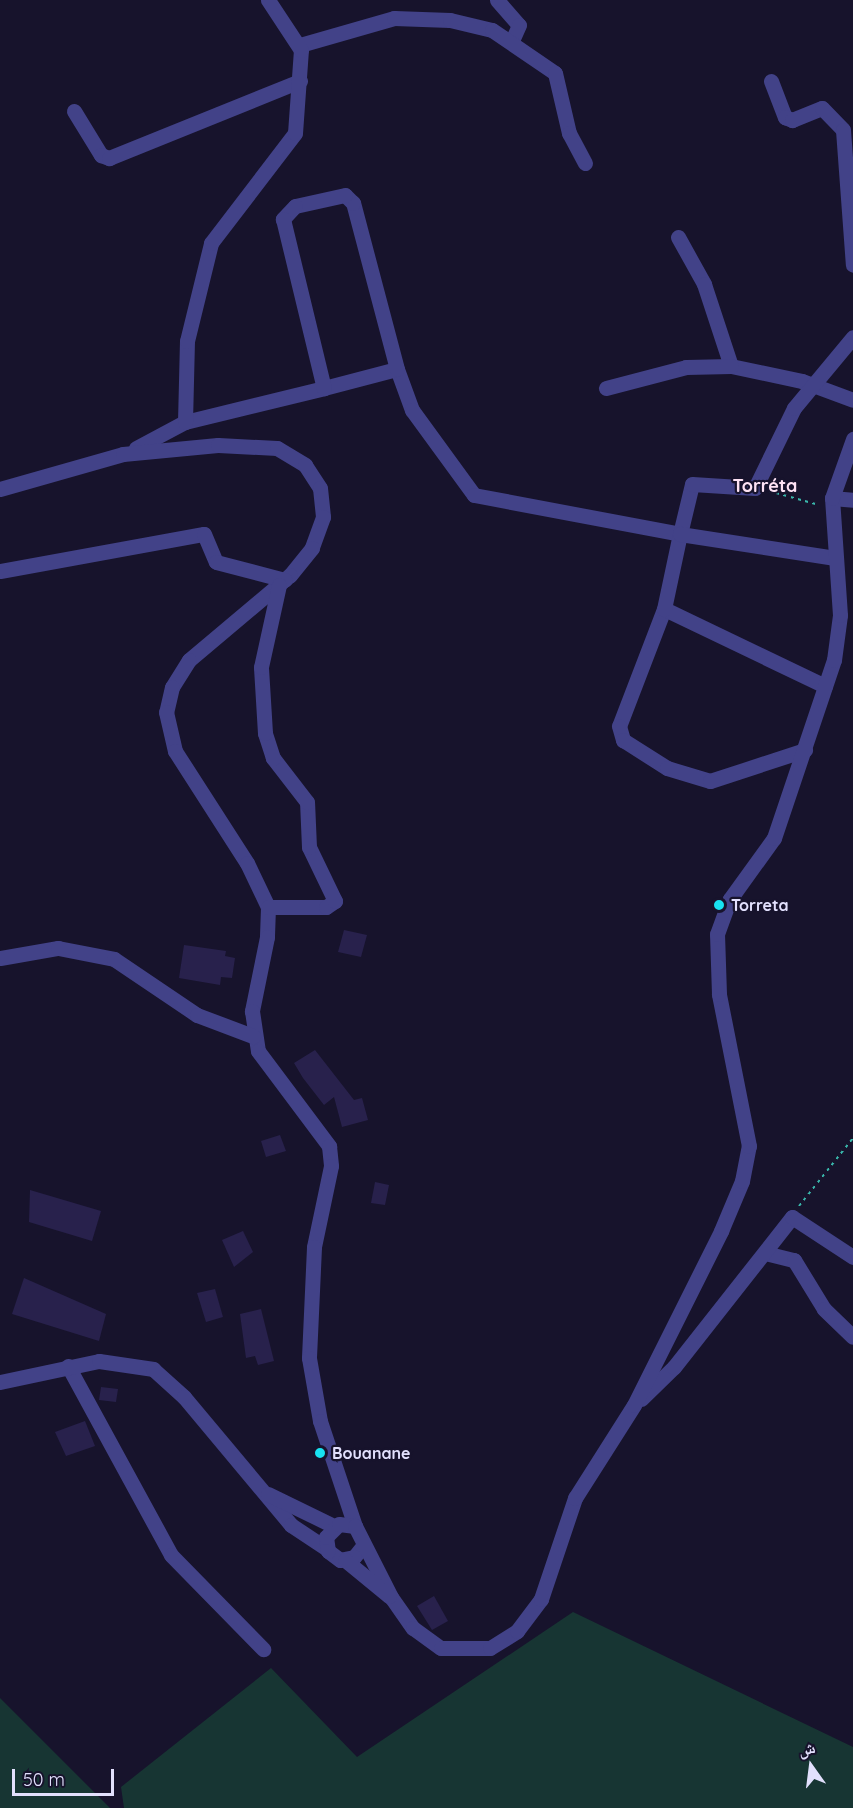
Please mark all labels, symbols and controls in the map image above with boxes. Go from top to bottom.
district label: Torréta [733,475,797,497]
place label: Torreta [731,895,789,915]
marker: Torreta [712,898,726,912]
place label: Bouanane [332,1443,410,1463]
marker: Bouanane [313,1446,327,1460]
north arrow [781,1736,841,1796]
text: ش [796,1737,817,1760]
scale bar [15,1757,117,1795]
text: 50 m [23,1768,65,1791]

